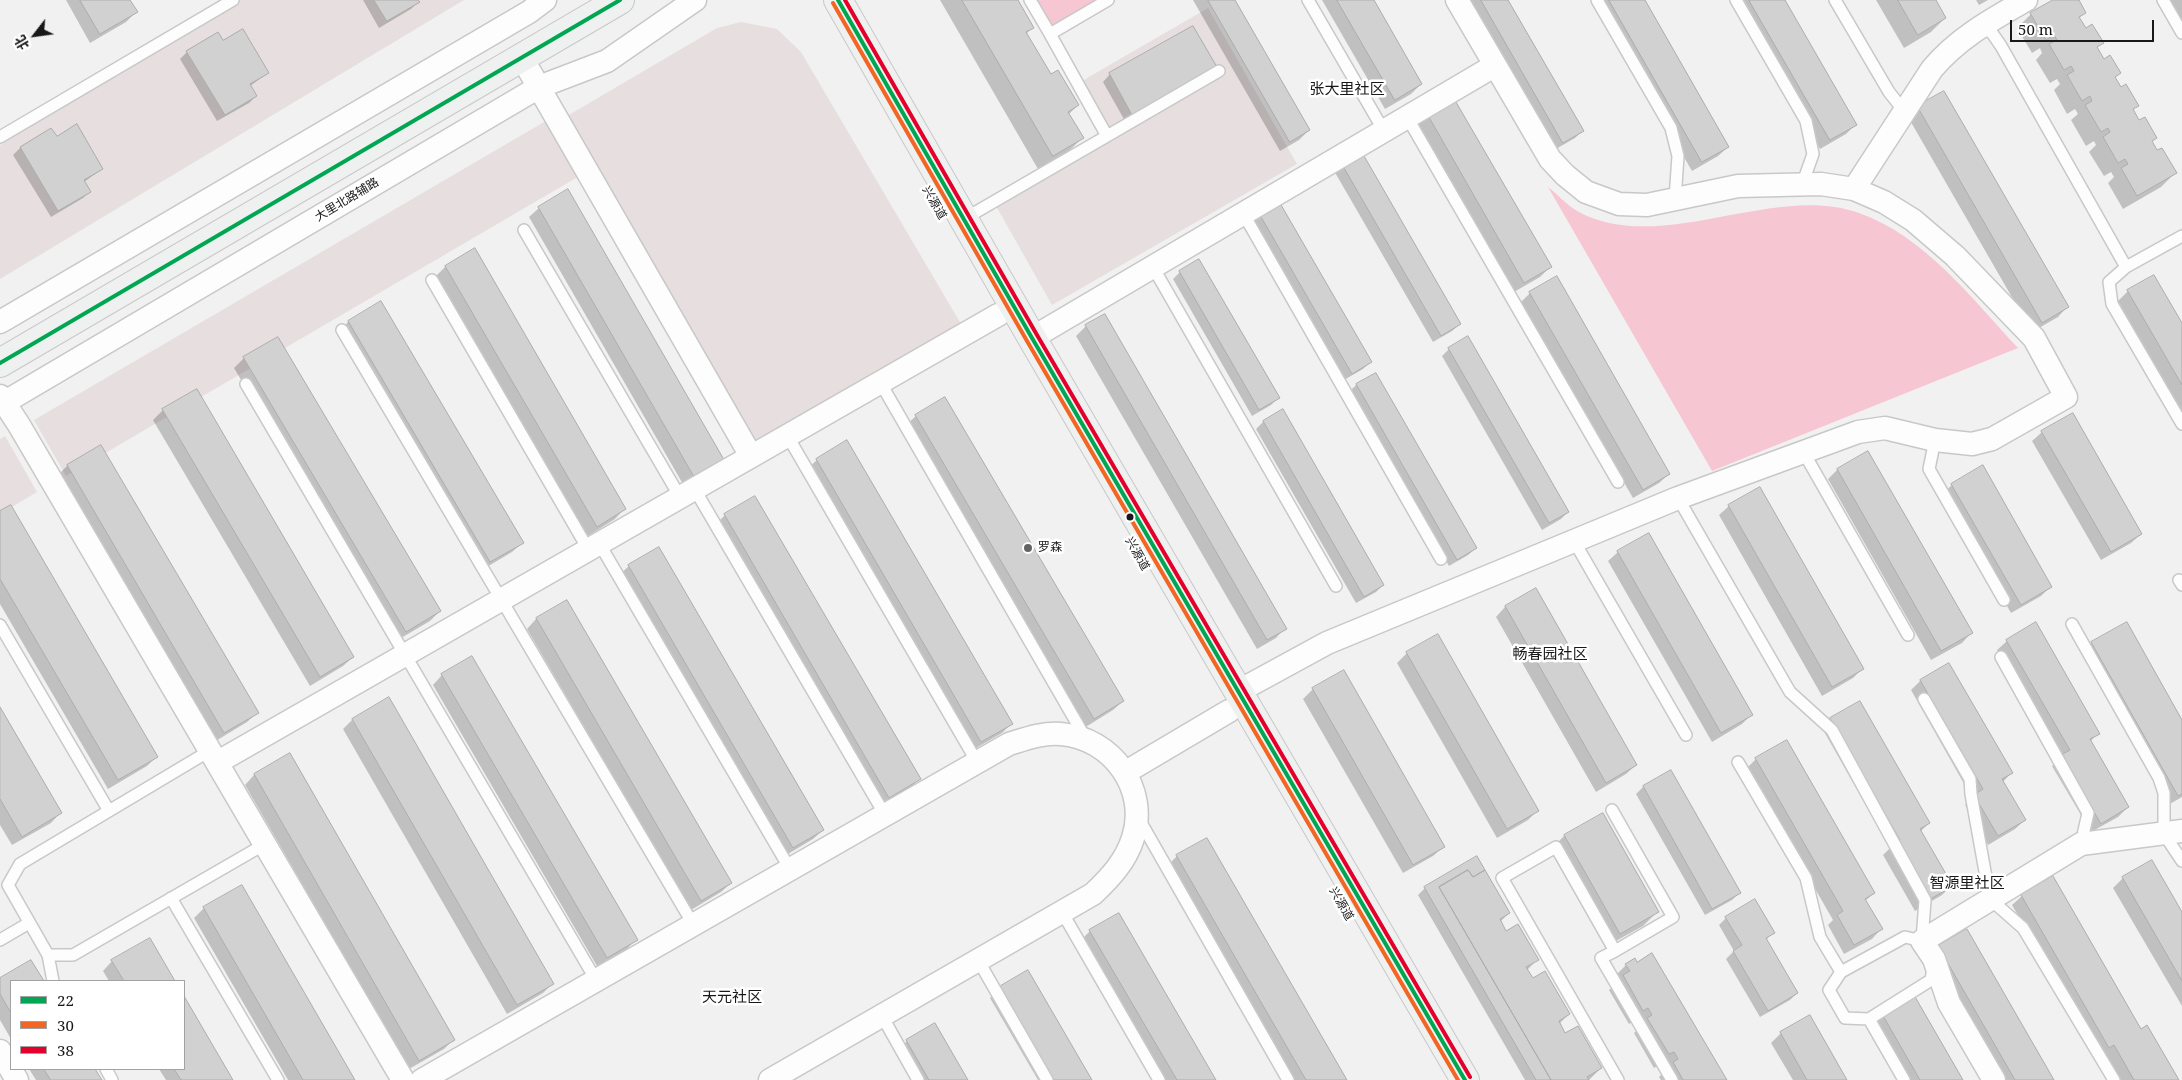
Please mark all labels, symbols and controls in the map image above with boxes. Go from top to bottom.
north arrow [10,10,60,60]
scale bar [2012,10,2156,42]
text: 50 m [2018,19,2053,39]
text: 北 [10,32,33,54]
district label: 张大里社区 [1310,81,1384,99]
street label: 大里北路辅路 [312,175,382,225]
street label: 兴源道 [919,184,949,222]
unlabelled marker [1125,512,1135,522]
street label: 兴源道 [1122,535,1152,573]
place label: 罗森 [1038,541,1062,555]
marker: 罗森 [1022,542,1034,554]
district label: 畅春园社区 [1513,646,1587,664]
district label: 智源里社区 [1930,875,2004,893]
street label: 兴源道 [1326,885,1356,923]
legend [10,980,185,1070]
district label: 天元社区 [702,989,762,1007]
text: 22 [57,990,74,1010]
text: 30 [57,1015,74,1035]
text: 38 [57,1040,74,1060]

